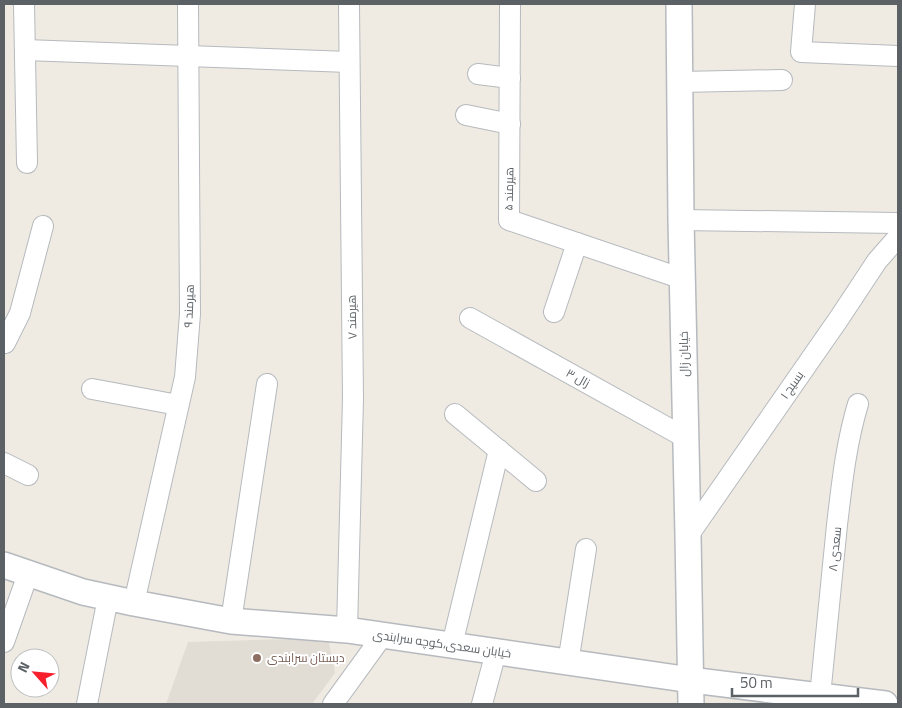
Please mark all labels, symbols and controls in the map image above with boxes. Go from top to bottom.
street label: هیرمند ۵ [499,167,518,211]
street label: هیرمند ٩ [178,284,199,328]
street label: هیرمند ٧ [342,295,361,339]
street label: خیابان زال [674,331,693,377]
street label: زال ۳ [563,363,594,392]
street label: بسیج ۱ [775,367,808,403]
street label: سعدی ۸ [823,526,846,572]
street label: خیابان سعدی،کوچه سرابندی [372,624,513,663]
north arrow [10,648,60,698]
place label: دبستان سرابندی [267,648,345,667]
marker: دبستان سرابندی [251,652,263,664]
text: N [11,658,35,676]
scale bar [732,666,858,698]
text: 50 m [740,671,773,694]

